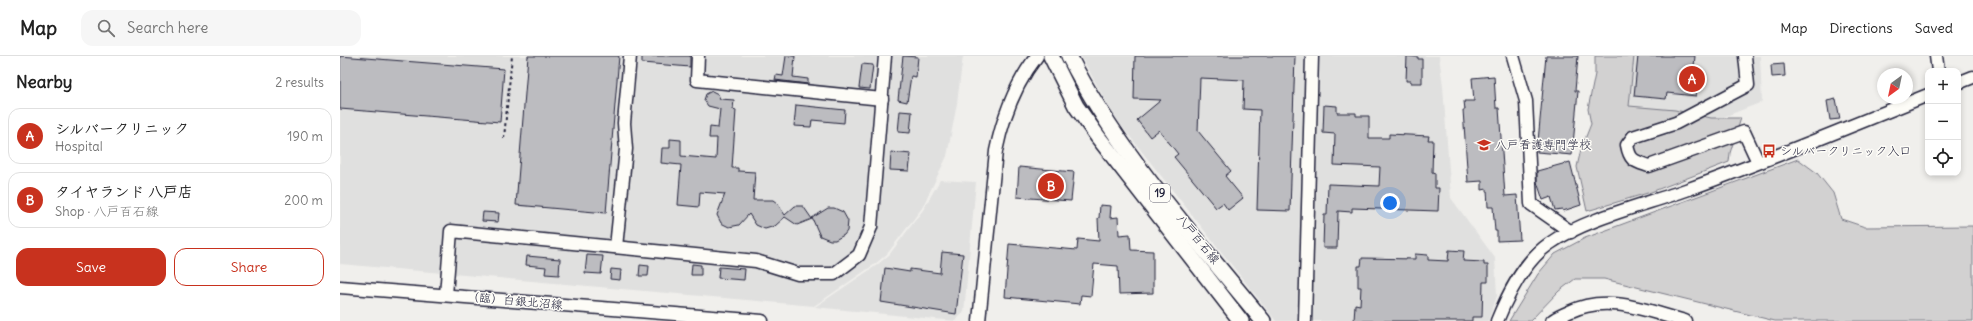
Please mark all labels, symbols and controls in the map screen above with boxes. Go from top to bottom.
search box [81,10,361,46]
text: Map [20,16,57,40]
icon: search [95,17,117,39]
text: Search here [127,18,208,37]
text: Map [1780,19,1807,37]
text: Directions [1829,19,1893,37]
text: Saved [1915,19,1953,37]
pin: A [1679,64,1705,94]
north arrow [1877,68,1913,104]
map controls [1925,68,1961,176]
button: + [1925,68,1961,104]
text: Nearby [16,71,72,93]
text: 2 results [275,74,324,91]
button: − [1925,104,1961,140]
text: シルバークリニック [55,119,189,138]
text: A [26,128,34,145]
text: 190 m [287,128,323,145]
school or university icon: 八戸看護専門学校 [1476,137,1492,153]
place label: 八戸看護専門学校 [1495,137,1591,152]
text: Hospital [55,138,103,155]
button: locate [1925,140,1961,176]
bus stop icon: シルバークリニック入口 [1761,143,1777,159]
place label: シルバークリニック入口 [1780,143,1911,158]
pin: B [1038,171,1064,201]
text: タイヤランド 八戸店 [55,182,193,201]
road number: 19 [1150,184,1170,202]
text: B [26,192,34,209]
text: 200 m [284,192,323,209]
your location [1380,193,1400,213]
text: Shop · 八戸百石線 [55,203,159,220]
street label: 八戸百石線 [1174,211,1223,267]
button: Save [16,248,166,286]
button: Share [174,248,324,286]
street label: （臨）白銀北沼線 [467,289,564,312]

